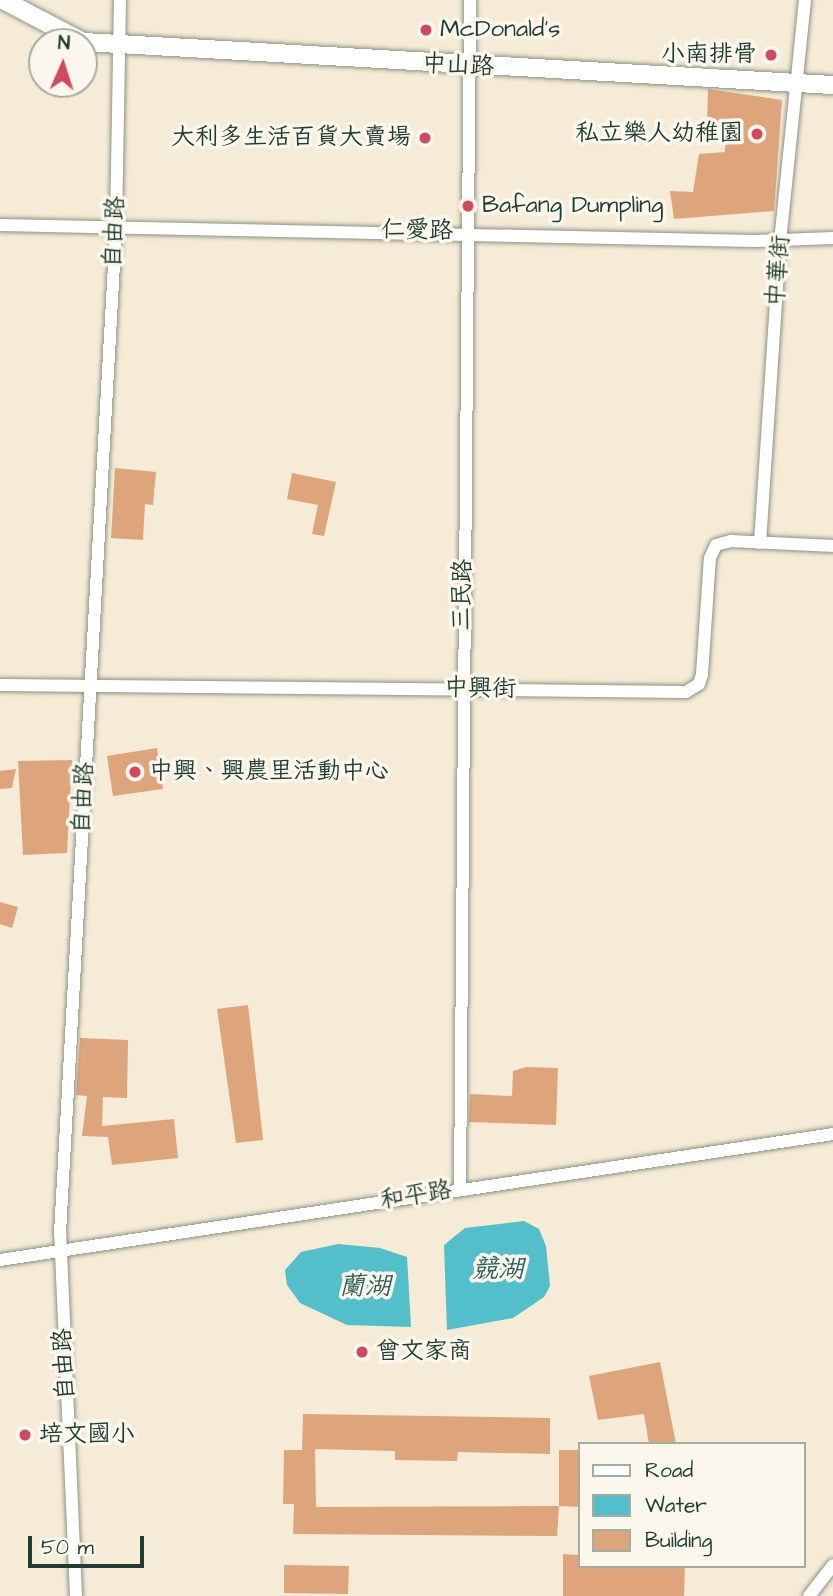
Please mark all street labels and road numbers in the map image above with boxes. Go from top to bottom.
street label: 中山路 [421,50,495,82]
street label: 自由路 [99,195,131,269]
street label: 仁愛路 [381,216,453,246]
street label: 中華街 [762,234,796,308]
street label: 三民路 [448,559,478,631]
street label: 中興街 [444,674,516,704]
street label: 自由路 [68,761,100,835]
street label: 和平路 [378,1176,454,1216]
street label: 自由路 [49,1327,81,1401]

